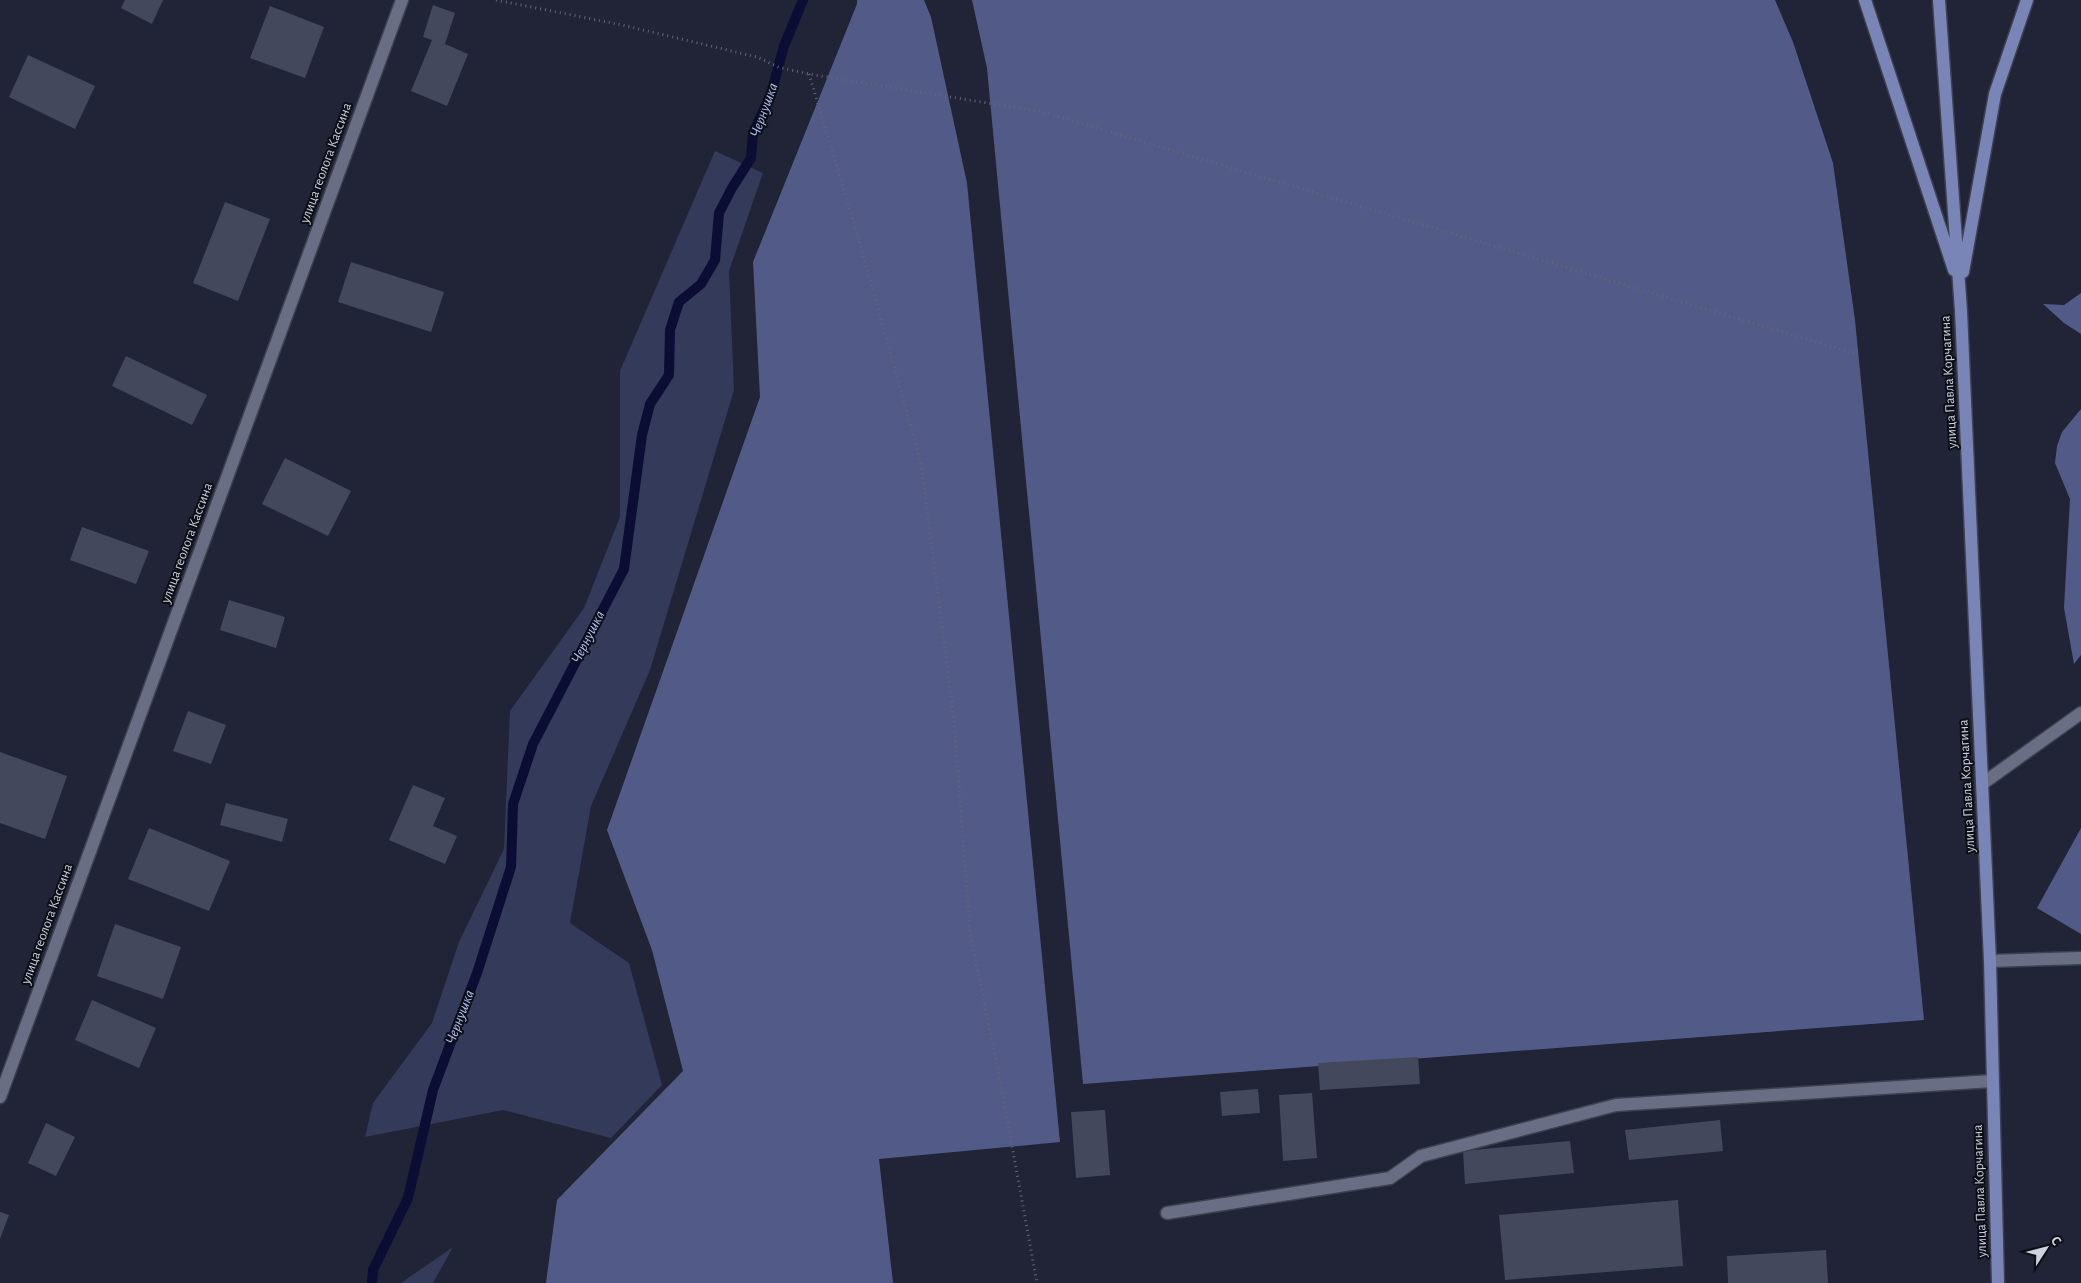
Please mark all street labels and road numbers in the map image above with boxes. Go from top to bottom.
street label: улица геолога Кассина [297,101,354,226]
street label: улица Павла Корчагина [1938,315,1960,450]
street label: улица геолога Кассина [158,481,215,606]
street label: улица Павла Корчагина [1956,719,1978,854]
street label: улица геолога Кассина [18,862,75,987]
street label: улица Павла Корчагина [1971,1124,1989,1259]

